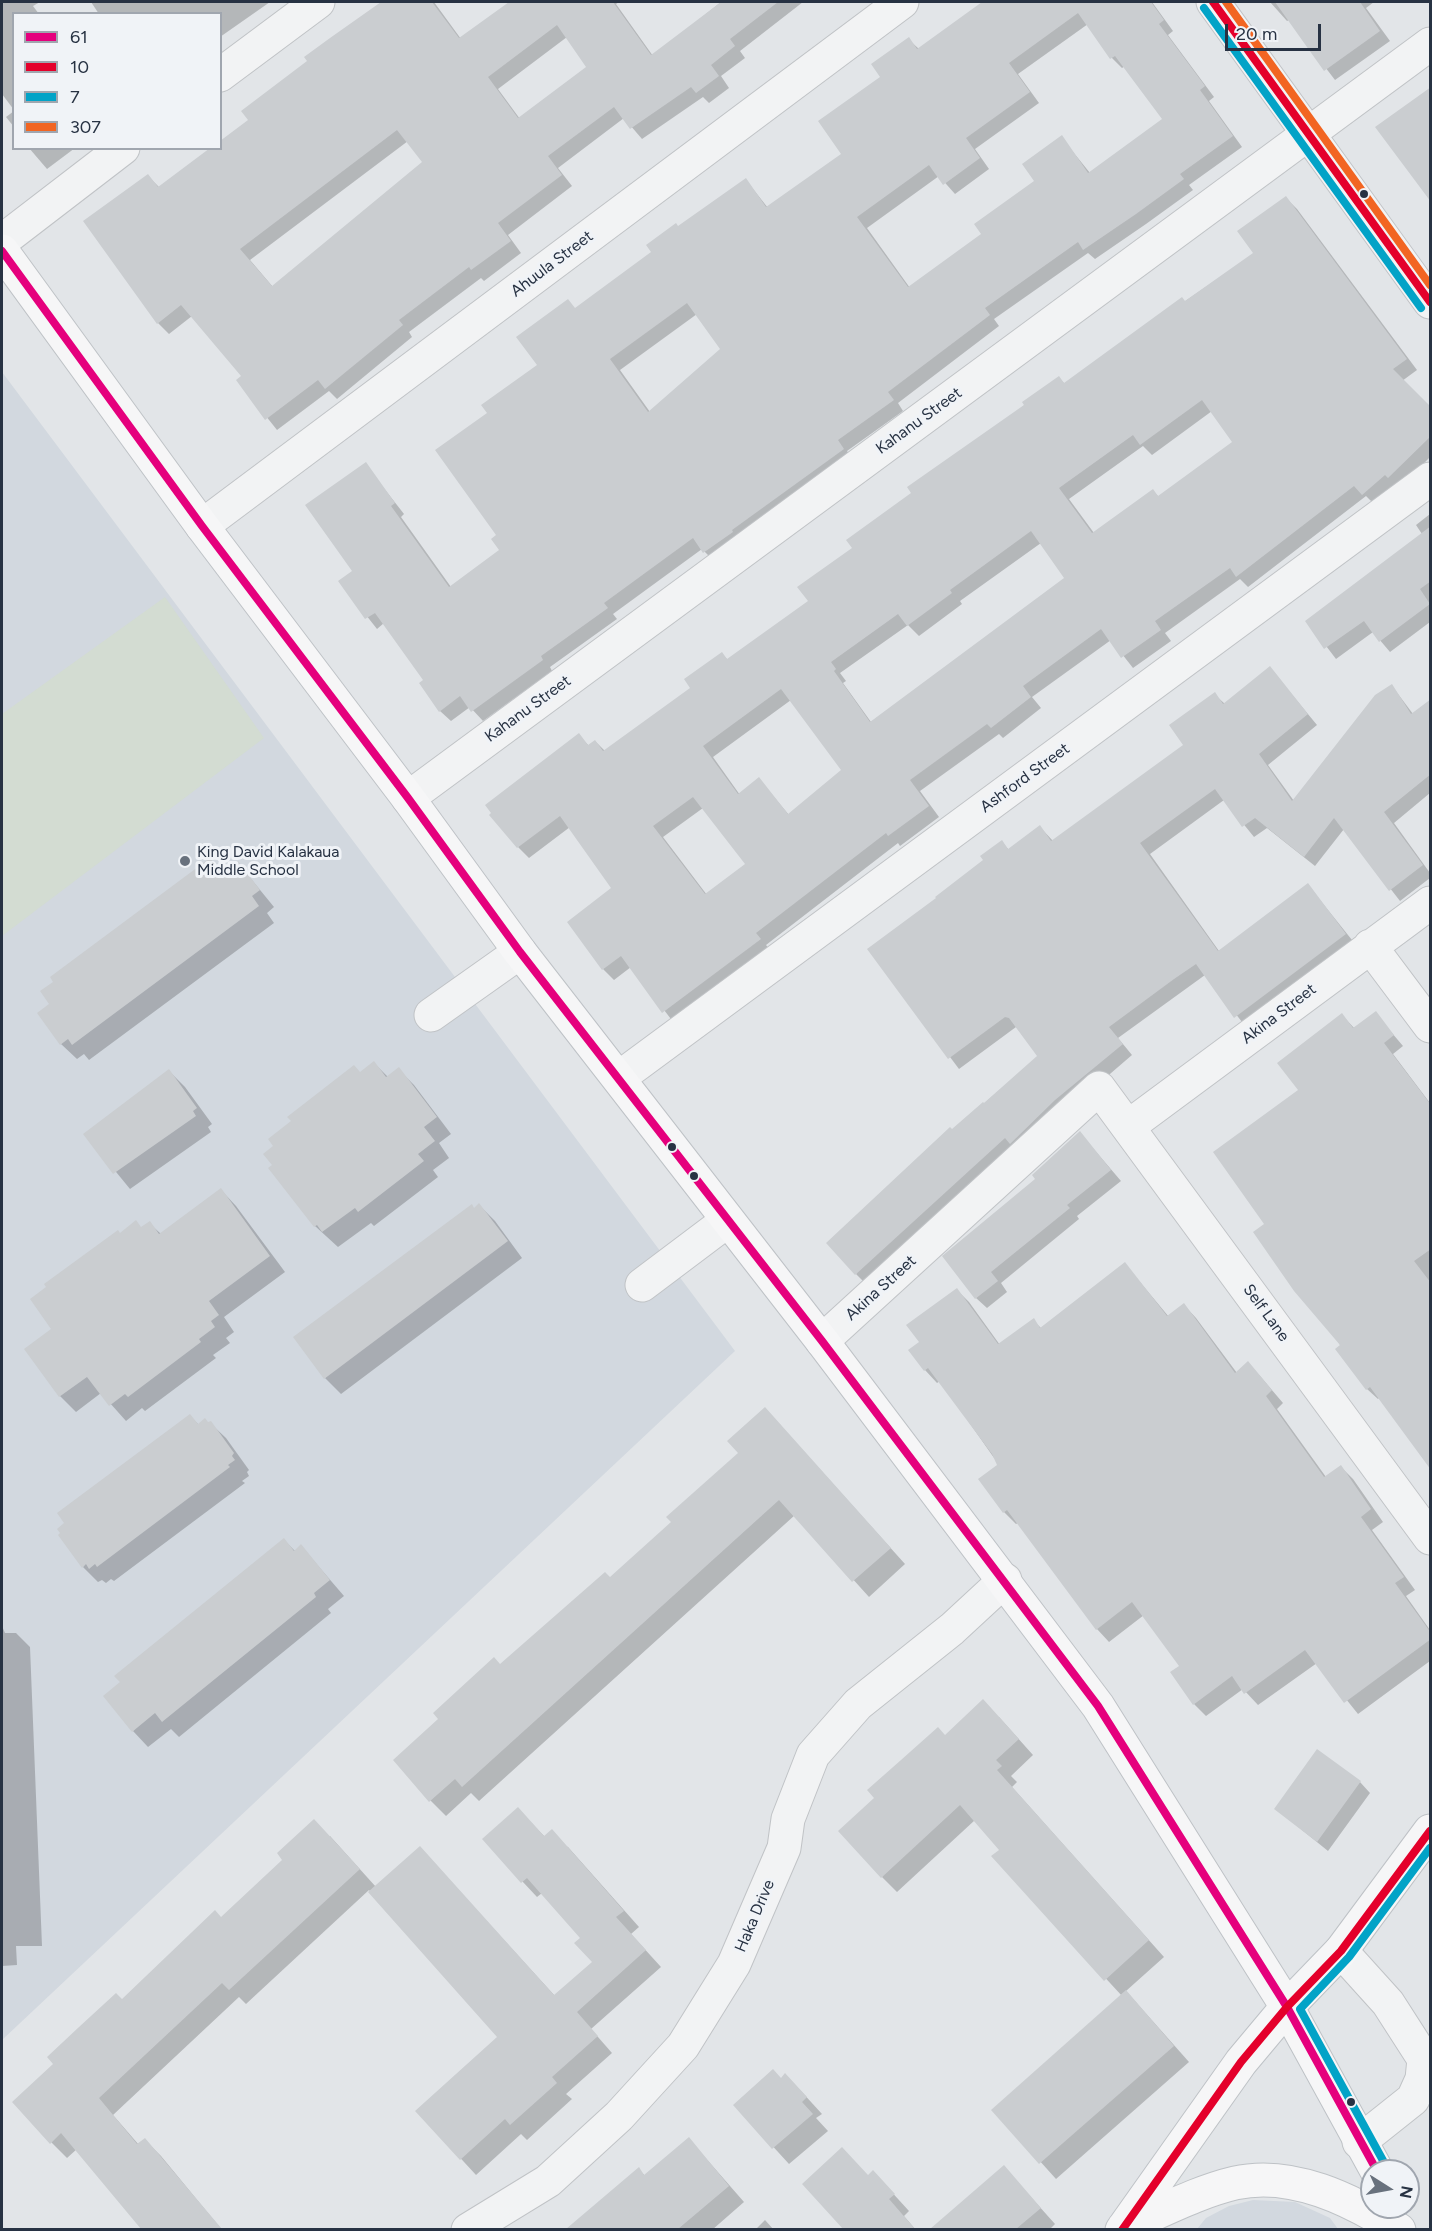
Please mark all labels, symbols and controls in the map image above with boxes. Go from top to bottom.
legend [12,12,222,150]
scale bar [1228,12,1324,50]
text: 20 m [1236,23,1277,45]
text: 61 [70,26,88,48]
text: 10 [70,56,89,78]
text: 7 [70,86,80,108]
text: 307 [70,116,101,138]
unlabelled marker [1358,188,1370,200]
street label: Ahuula Street [507,227,597,301]
street label: Kahanu Street [872,383,966,459]
street label: Kahanu Street [481,671,575,747]
street label: Ashford Street [977,739,1073,817]
place label: King David Kalakaua Middle School [197,842,339,880]
marker: King David Kalakaua Middle School [178,854,192,868]
street label: Akina Street [1238,980,1320,1048]
unlabelled marker [666,1141,678,1153]
unlabelled marker [688,1170,700,1182]
street label: Akina Street [842,1251,920,1325]
street label: Self Lane [1239,1281,1293,1345]
street label: Haka Drive [731,1877,779,1955]
unlabelled marker [1345,2096,1357,2108]
north arrow [1360,2159,1420,2219]
text: N [1396,2184,1417,2200]

